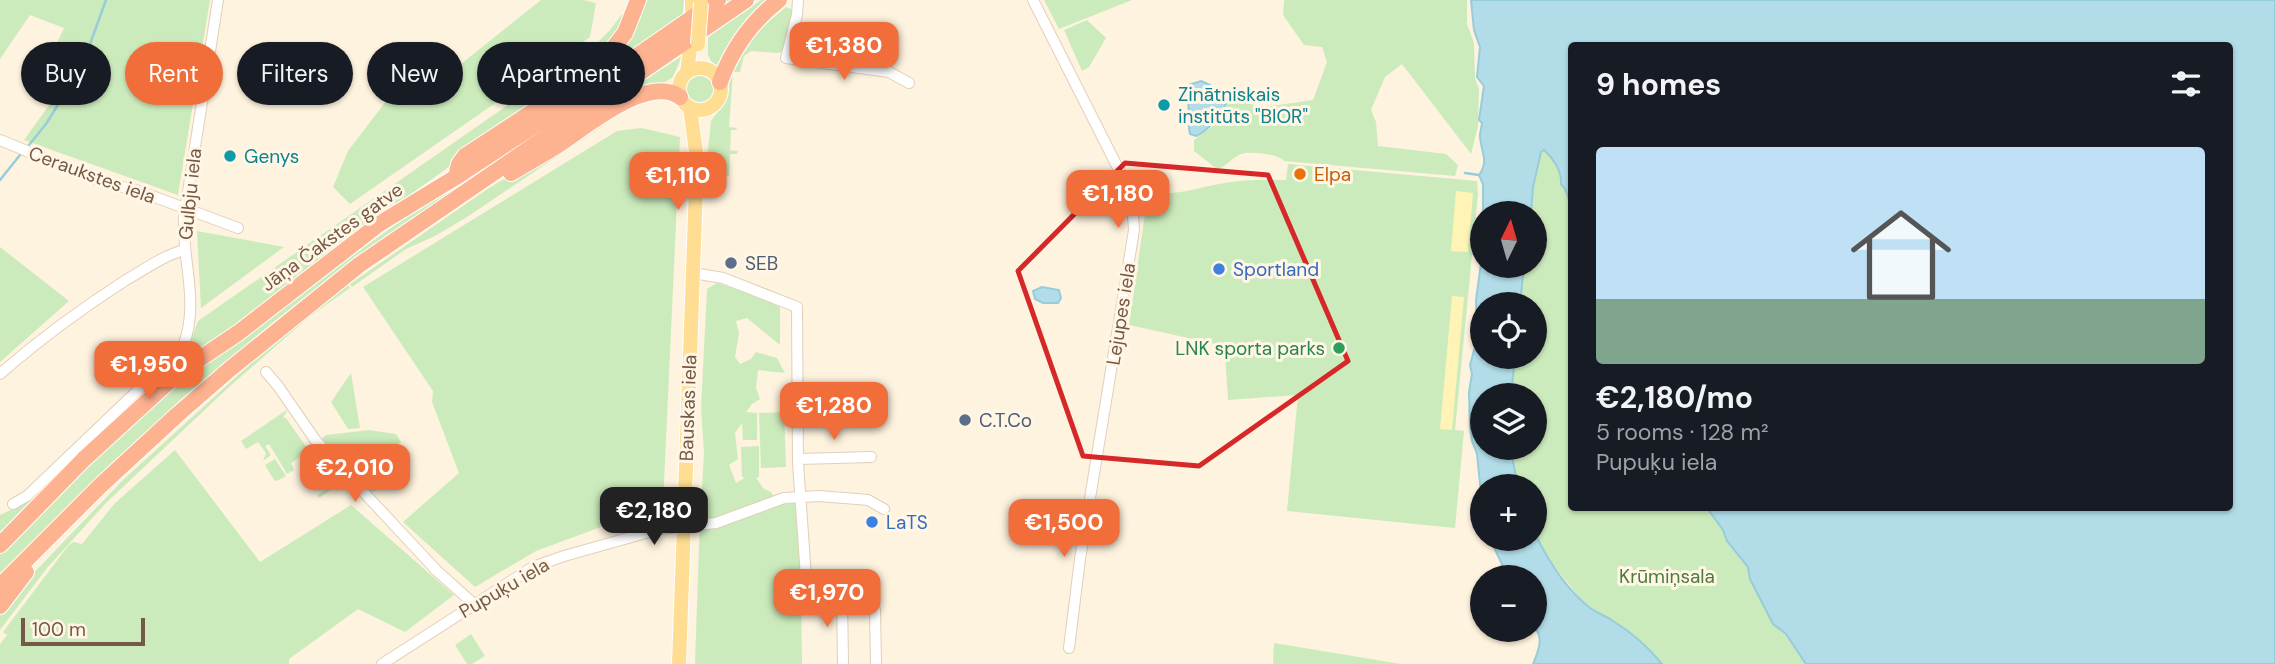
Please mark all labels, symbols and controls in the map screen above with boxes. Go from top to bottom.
pin: €1,380 [787,22,901,82]
text: €1,380 [806,30,882,60]
chip: Buy [21,42,111,105]
chip: Rent [125,42,223,105]
chip: Filters [237,42,353,105]
chip: New [367,42,463,105]
chip: Apartment [477,42,645,105]
text: 9 homes [1596,65,1721,104]
icon: filters [2167,65,2205,103]
place label: Zinātniskais institūts "BIOR" [1178,82,1308,129]
marker: Zinātniskais institūts "BIOR" [1156,97,1172,113]
street label: Ceraukstes iela [25,140,159,210]
place label: Genys [244,144,299,169]
street label: Gulbju iela [173,147,207,241]
marker: Genys [222,148,238,164]
pin: €1,110 [621,152,735,212]
text: €1,110 [645,160,711,190]
place label: Elpa [1314,162,1351,187]
marker: Elpa [1292,166,1308,182]
pin: €1,180 [1061,170,1175,230]
street label: Jāņa Čakstes gatve [256,177,408,297]
text: €1,180 [1082,178,1154,208]
icon: home [1838,192,1964,318]
north arrow [1470,201,1547,278]
map controls [1470,201,1547,642]
place label: SEB [745,251,778,276]
marker: SEB [723,255,739,271]
place label: Sportland [1233,257,1319,282]
street label: Lejupes iela [1101,261,1141,367]
marker: Sportland [1211,261,1227,277]
button: locate [1470,292,1547,369]
place label: LNK sporta parks [1175,336,1325,361]
marker: LNK sporta parks [1331,340,1347,356]
pin: €1,950 [92,342,206,401]
text: €1,950 [110,349,188,379]
street label: Bauskas iela [674,354,702,462]
text: €2,180/mo [1596,378,1753,417]
pin: €1,280 [777,382,891,442]
button: layers [1470,383,1547,460]
text: €1,280 [796,390,872,420]
place label: C.T.Co [979,408,1032,433]
marker: C.T.Co [957,412,973,428]
text: 5 rooms · 128 m² [1596,417,1769,447]
pin: €2,010 [298,444,412,504]
text: Pupuķu iela [1596,447,1717,477]
text: €2,010 [316,452,394,482]
button: + [1470,474,1547,551]
pin: €2,180 [597,488,711,547]
text: €2,180 [616,495,692,525]
pin: €1,500 [1007,500,1121,559]
text: €1,500 [1025,507,1103,537]
place label: LaTS [886,510,928,535]
marker: LaTS [864,514,880,530]
street label: Pupuķu iela [454,552,554,624]
park label: Krūmiņsala [1619,564,1715,589]
button: − [1470,565,1547,642]
pin: €1,970 [770,570,884,629]
text: €1,970 [790,577,864,607]
scale bar [21,615,145,647]
text: 100 m [32,617,86,642]

